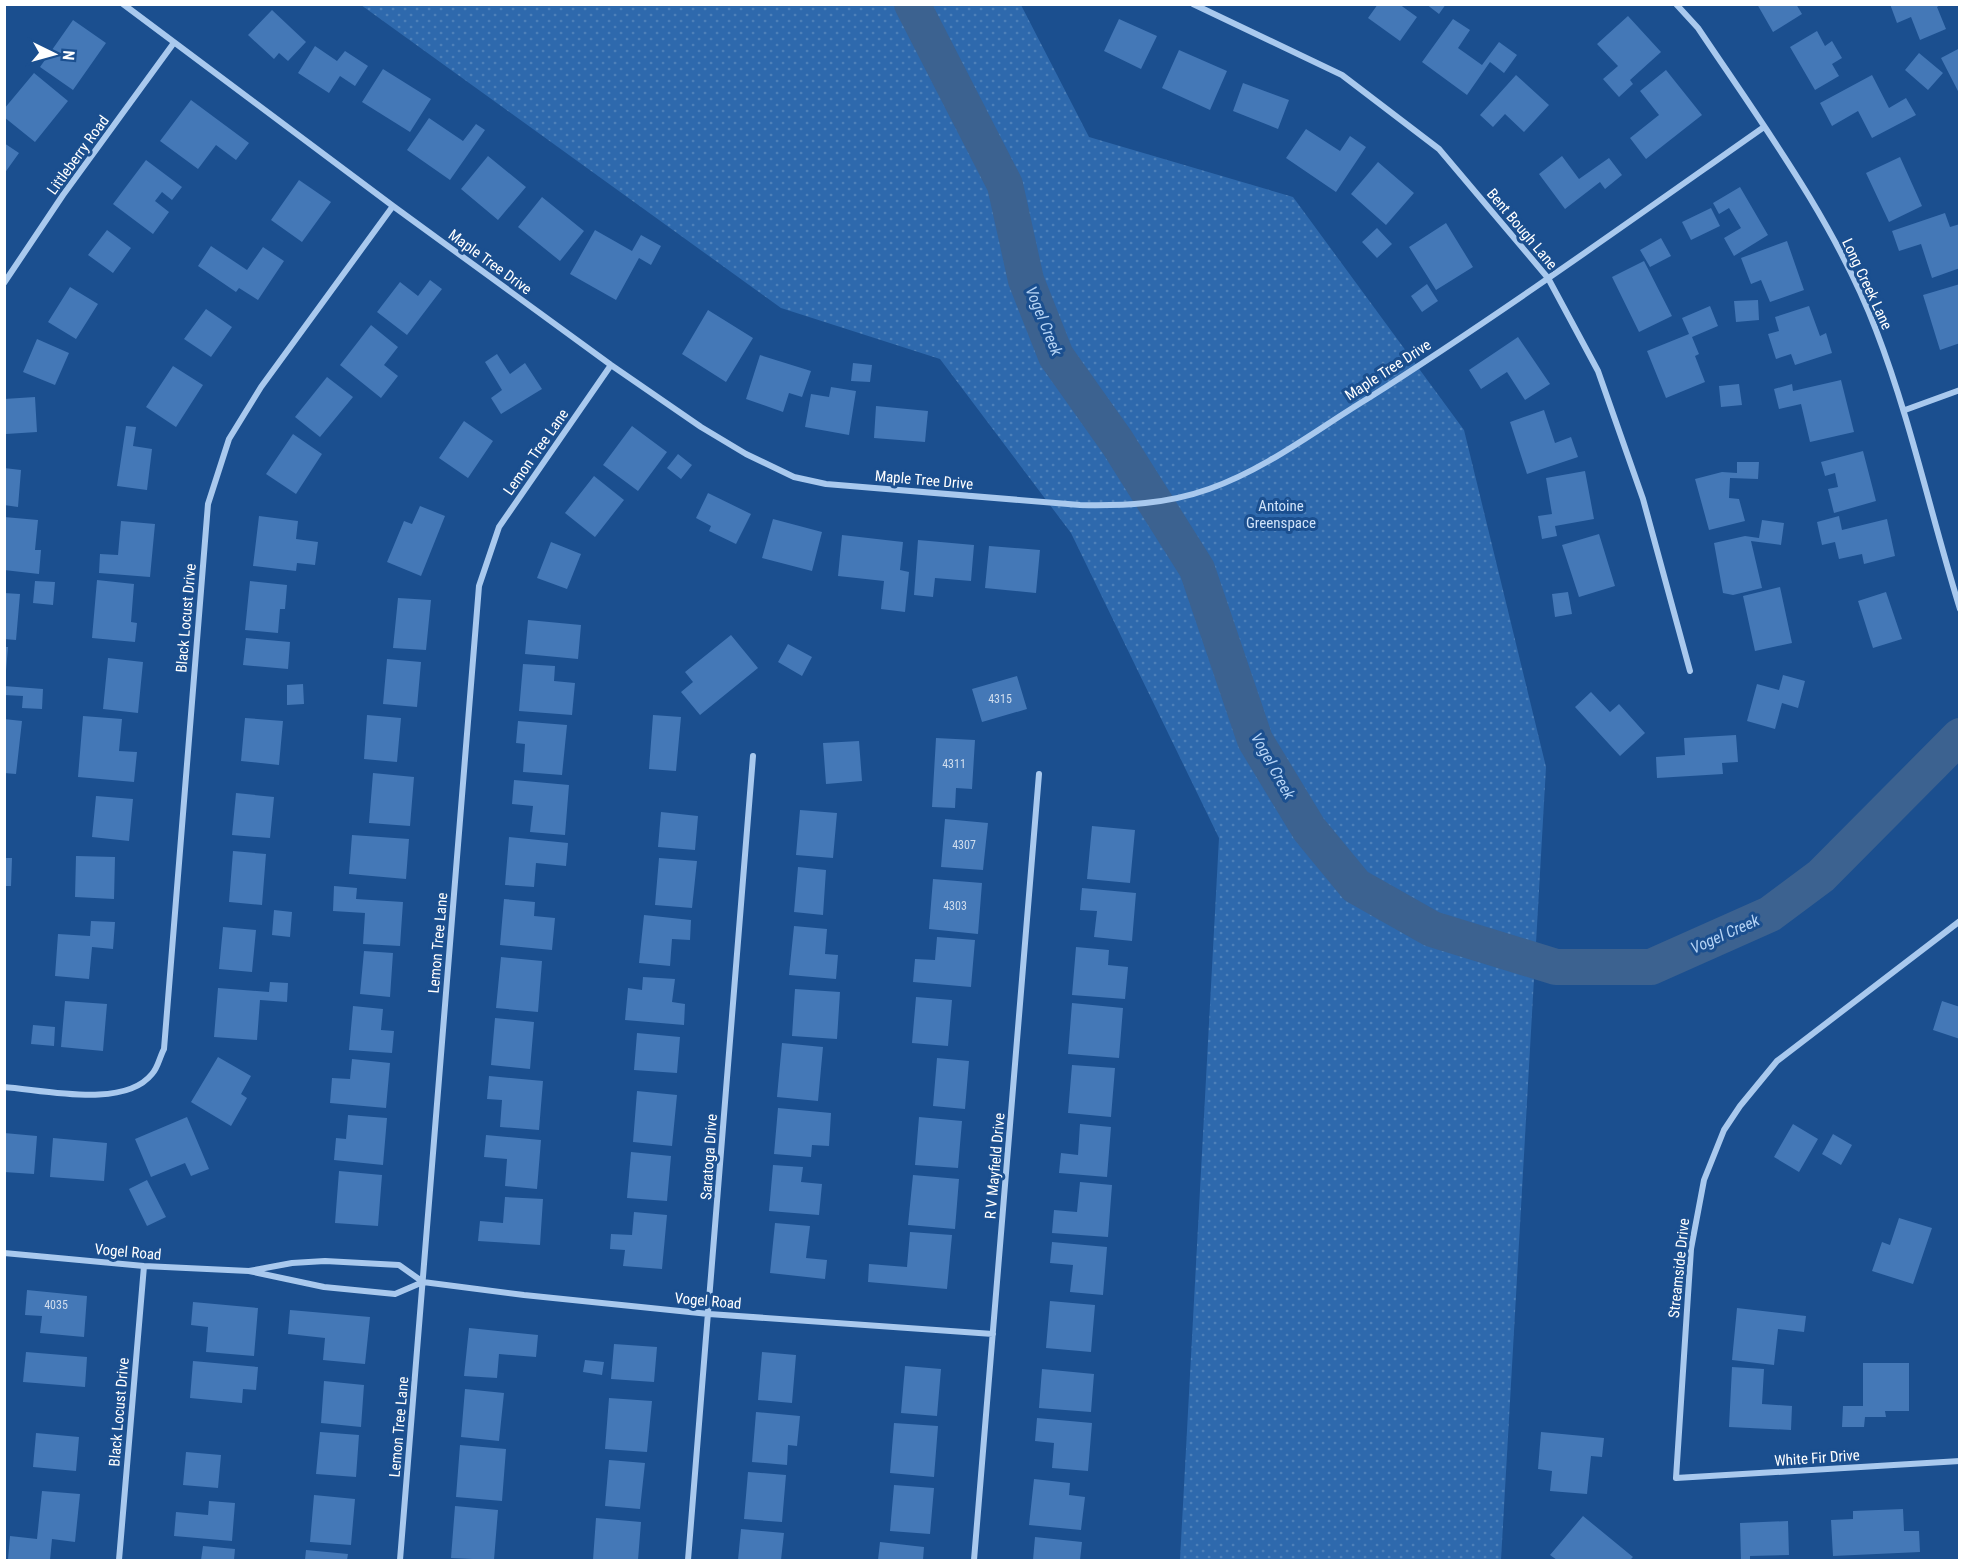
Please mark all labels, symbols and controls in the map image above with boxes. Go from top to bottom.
north arrow [24,24,84,84]
text: N [59,50,78,61]
street label: Littleberry Road [43,112,113,198]
street label: Bent Bough Lane [1483,185,1561,273]
street label: Maple Tree Drive [445,226,535,298]
street label: Long Creek Lane [1838,236,1896,332]
water label: Vogel Creek [1021,284,1067,359]
street label: Maple Tree Drive [1342,336,1434,404]
street label: Lemon Tree Lane [500,405,572,499]
street label: Maple Tree Drive [874,467,974,493]
park label: Antoine Greenspace [1246,497,1316,532]
street label: Black Locust Drive [172,563,200,673]
house number: 4315 [988,692,1012,706]
water label: Vogel Creek [1247,729,1300,803]
house number: 4311 [942,757,966,771]
house number: 4307 [952,838,976,852]
street label: Lemon Tree Lane [425,892,451,994]
house number: 4303 [943,899,967,913]
water label: Vogel Creek [1688,910,1763,958]
street label: R V Mayfield Drive [981,1112,1009,1220]
street label: Saratoga Drive [697,1113,721,1201]
street label: Streamside Drive [1665,1217,1693,1319]
street label: Vogel Road [94,1240,162,1264]
street label: Vogel Road [674,1289,742,1313]
house number: 4035 [44,1298,68,1312]
street label: Black Locust Drive [105,1357,133,1467]
street label: Lemon Tree Lane [386,1376,412,1478]
street label: White Fir Drive [1774,1446,1860,1470]

